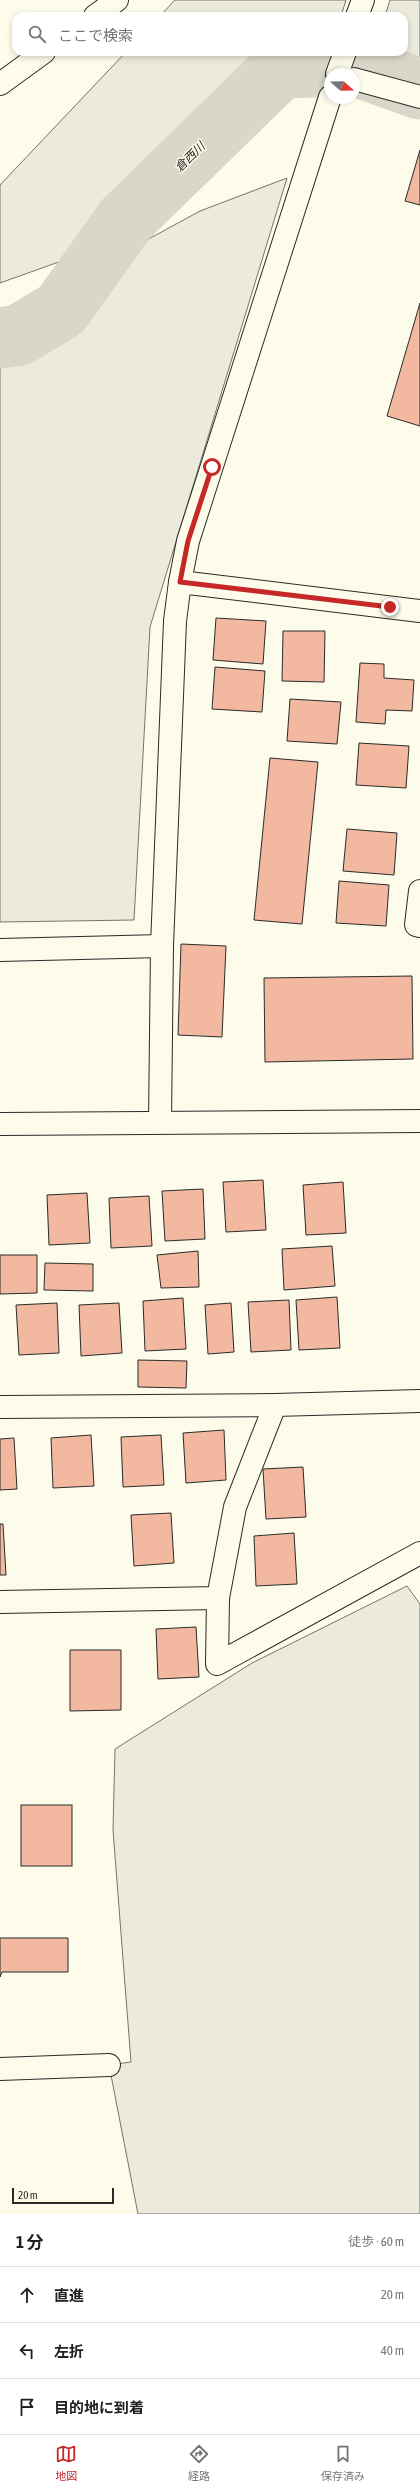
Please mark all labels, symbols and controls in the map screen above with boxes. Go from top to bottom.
search box [12,12,408,56]
icon: search [26,23,48,45]
text: ここで検索 [58,27,133,44]
north arrow [324,68,360,104]
water label: 倉西川 [172,138,209,175]
route start [203,458,221,476]
route end [381,598,399,616]
scale bar [12,2186,114,2205]
text: 20 m [18,2189,38,2201]
text: 1 分 [16,2232,43,2252]
text: 徒歩 · 60 m [348,2234,404,2249]
icon: ahead [16,2284,38,2306]
text: 直進 [54,2287,84,2304]
text: 20 m [381,2287,404,2302]
icon: left [16,2340,38,2362]
text: 左折 [54,2343,84,2360]
text: 40 m [381,2343,404,2358]
icon: arrive [16,2396,38,2418]
text: 目的地に到着 [54,2399,144,2416]
tab: 地図 [55,2443,77,2483]
tab: 経路 [188,2443,210,2483]
tab: 保存済み [321,2443,365,2483]

